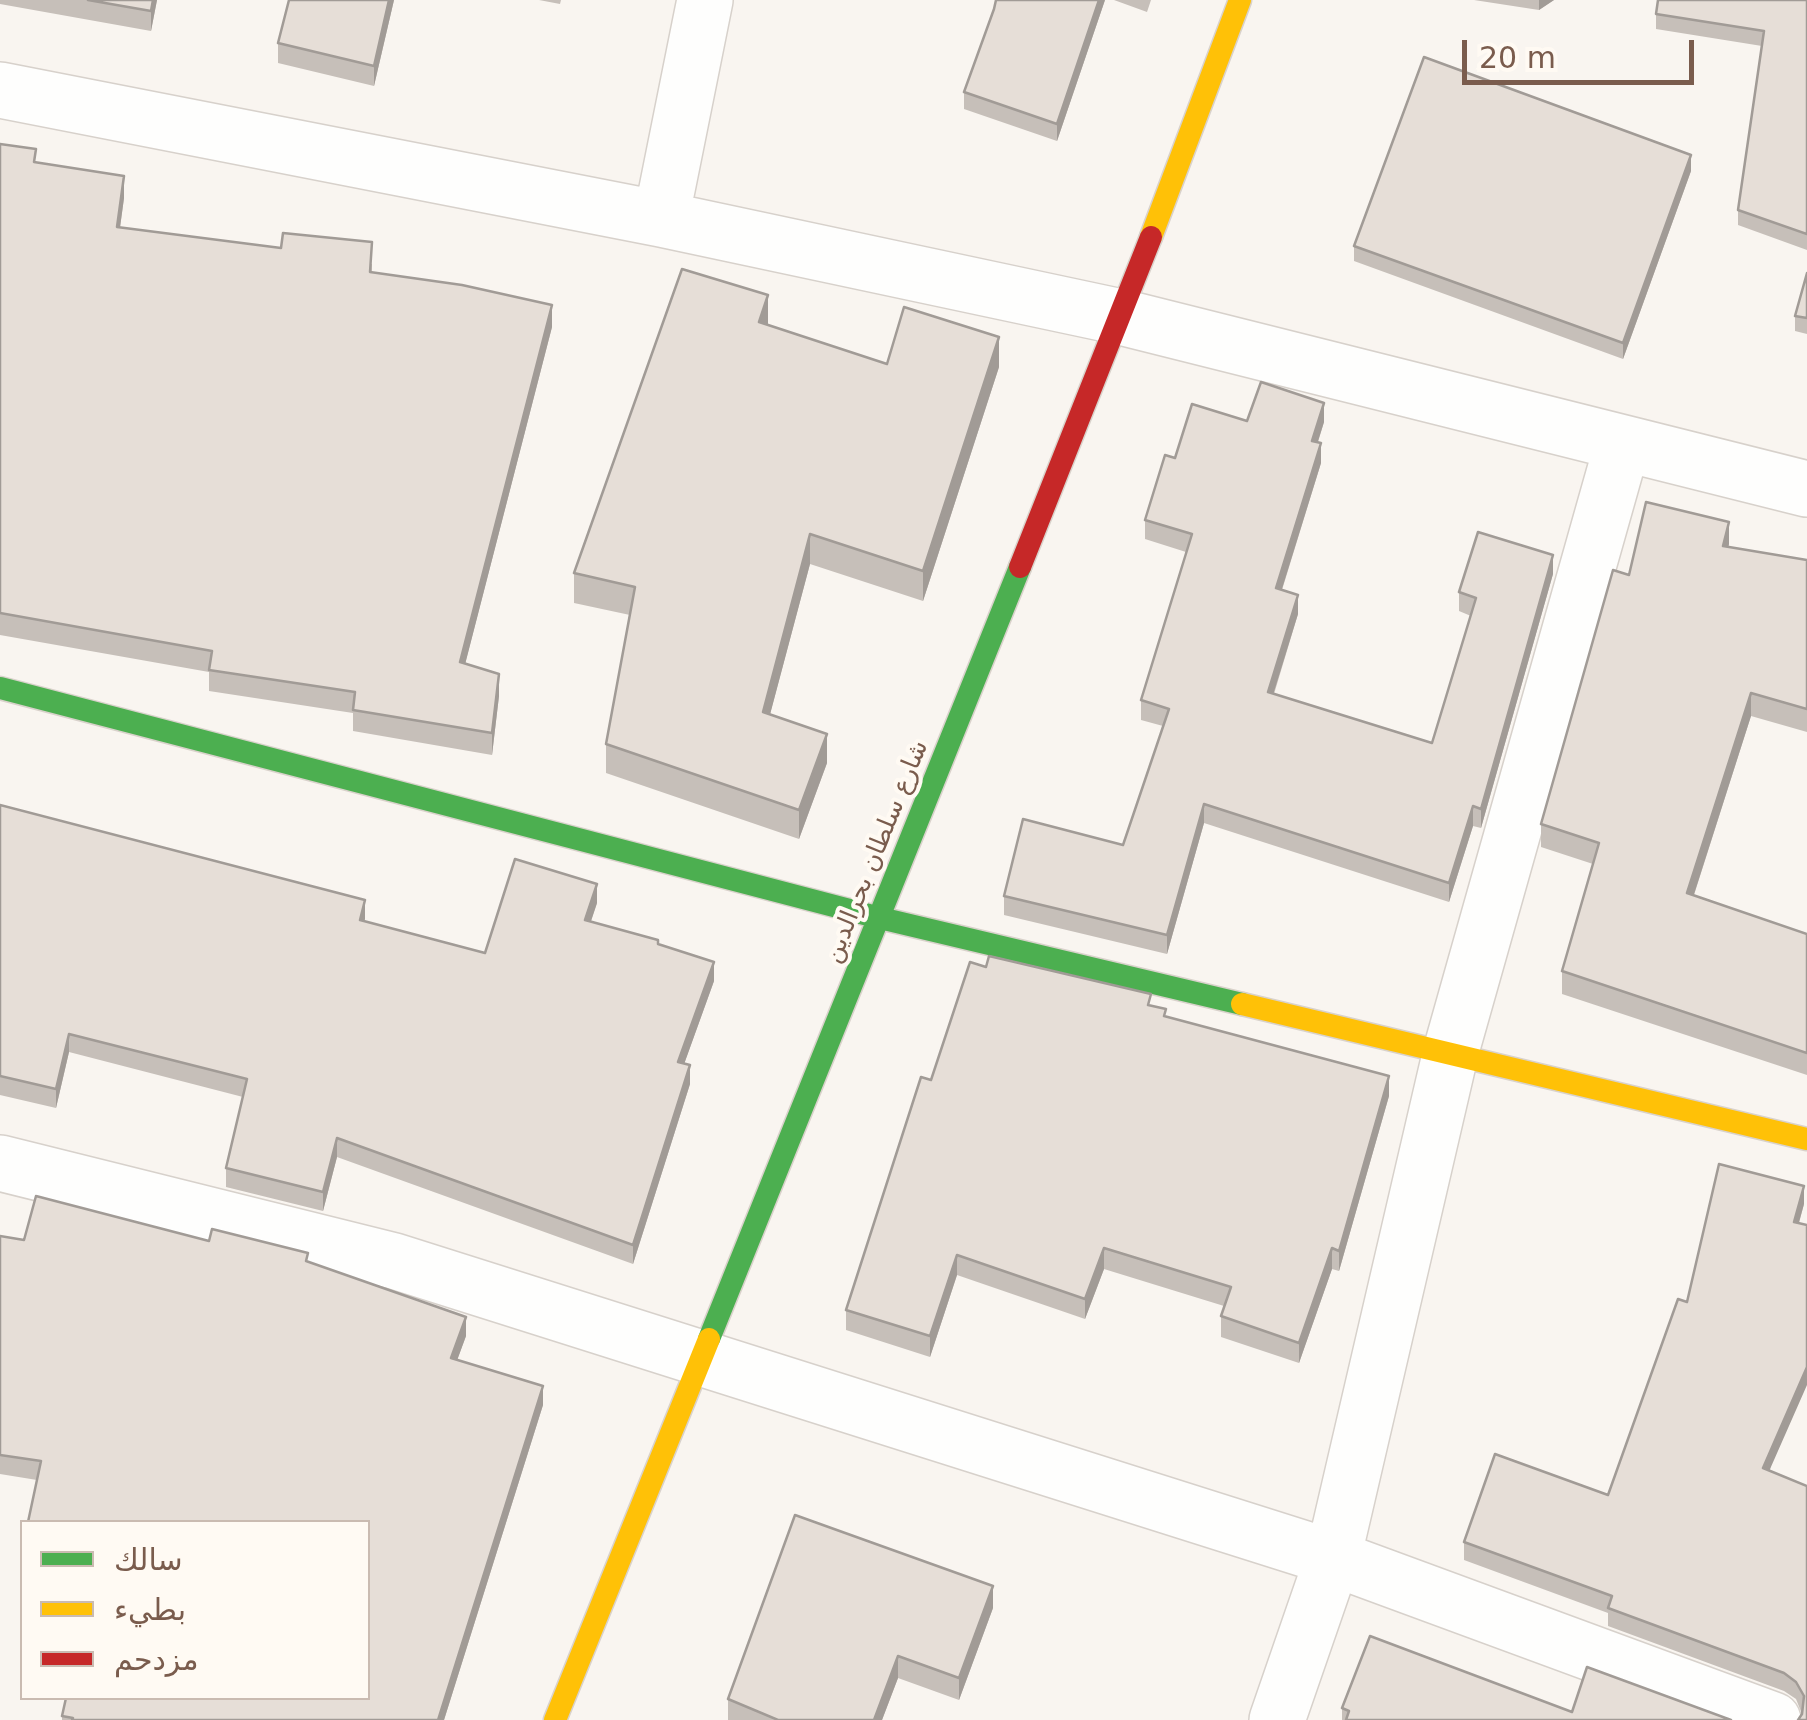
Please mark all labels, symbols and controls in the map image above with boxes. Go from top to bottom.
scale bar [1467,20,1700,82]
text: 20 m [1479,40,1556,75]
street label: شارع سلطان بحرالدين [819,736,935,968]
legend [20,1520,370,1700]
text: سالك [114,1542,183,1577]
text: بطيء [114,1592,186,1627]
text: مزدحم [114,1642,199,1677]

